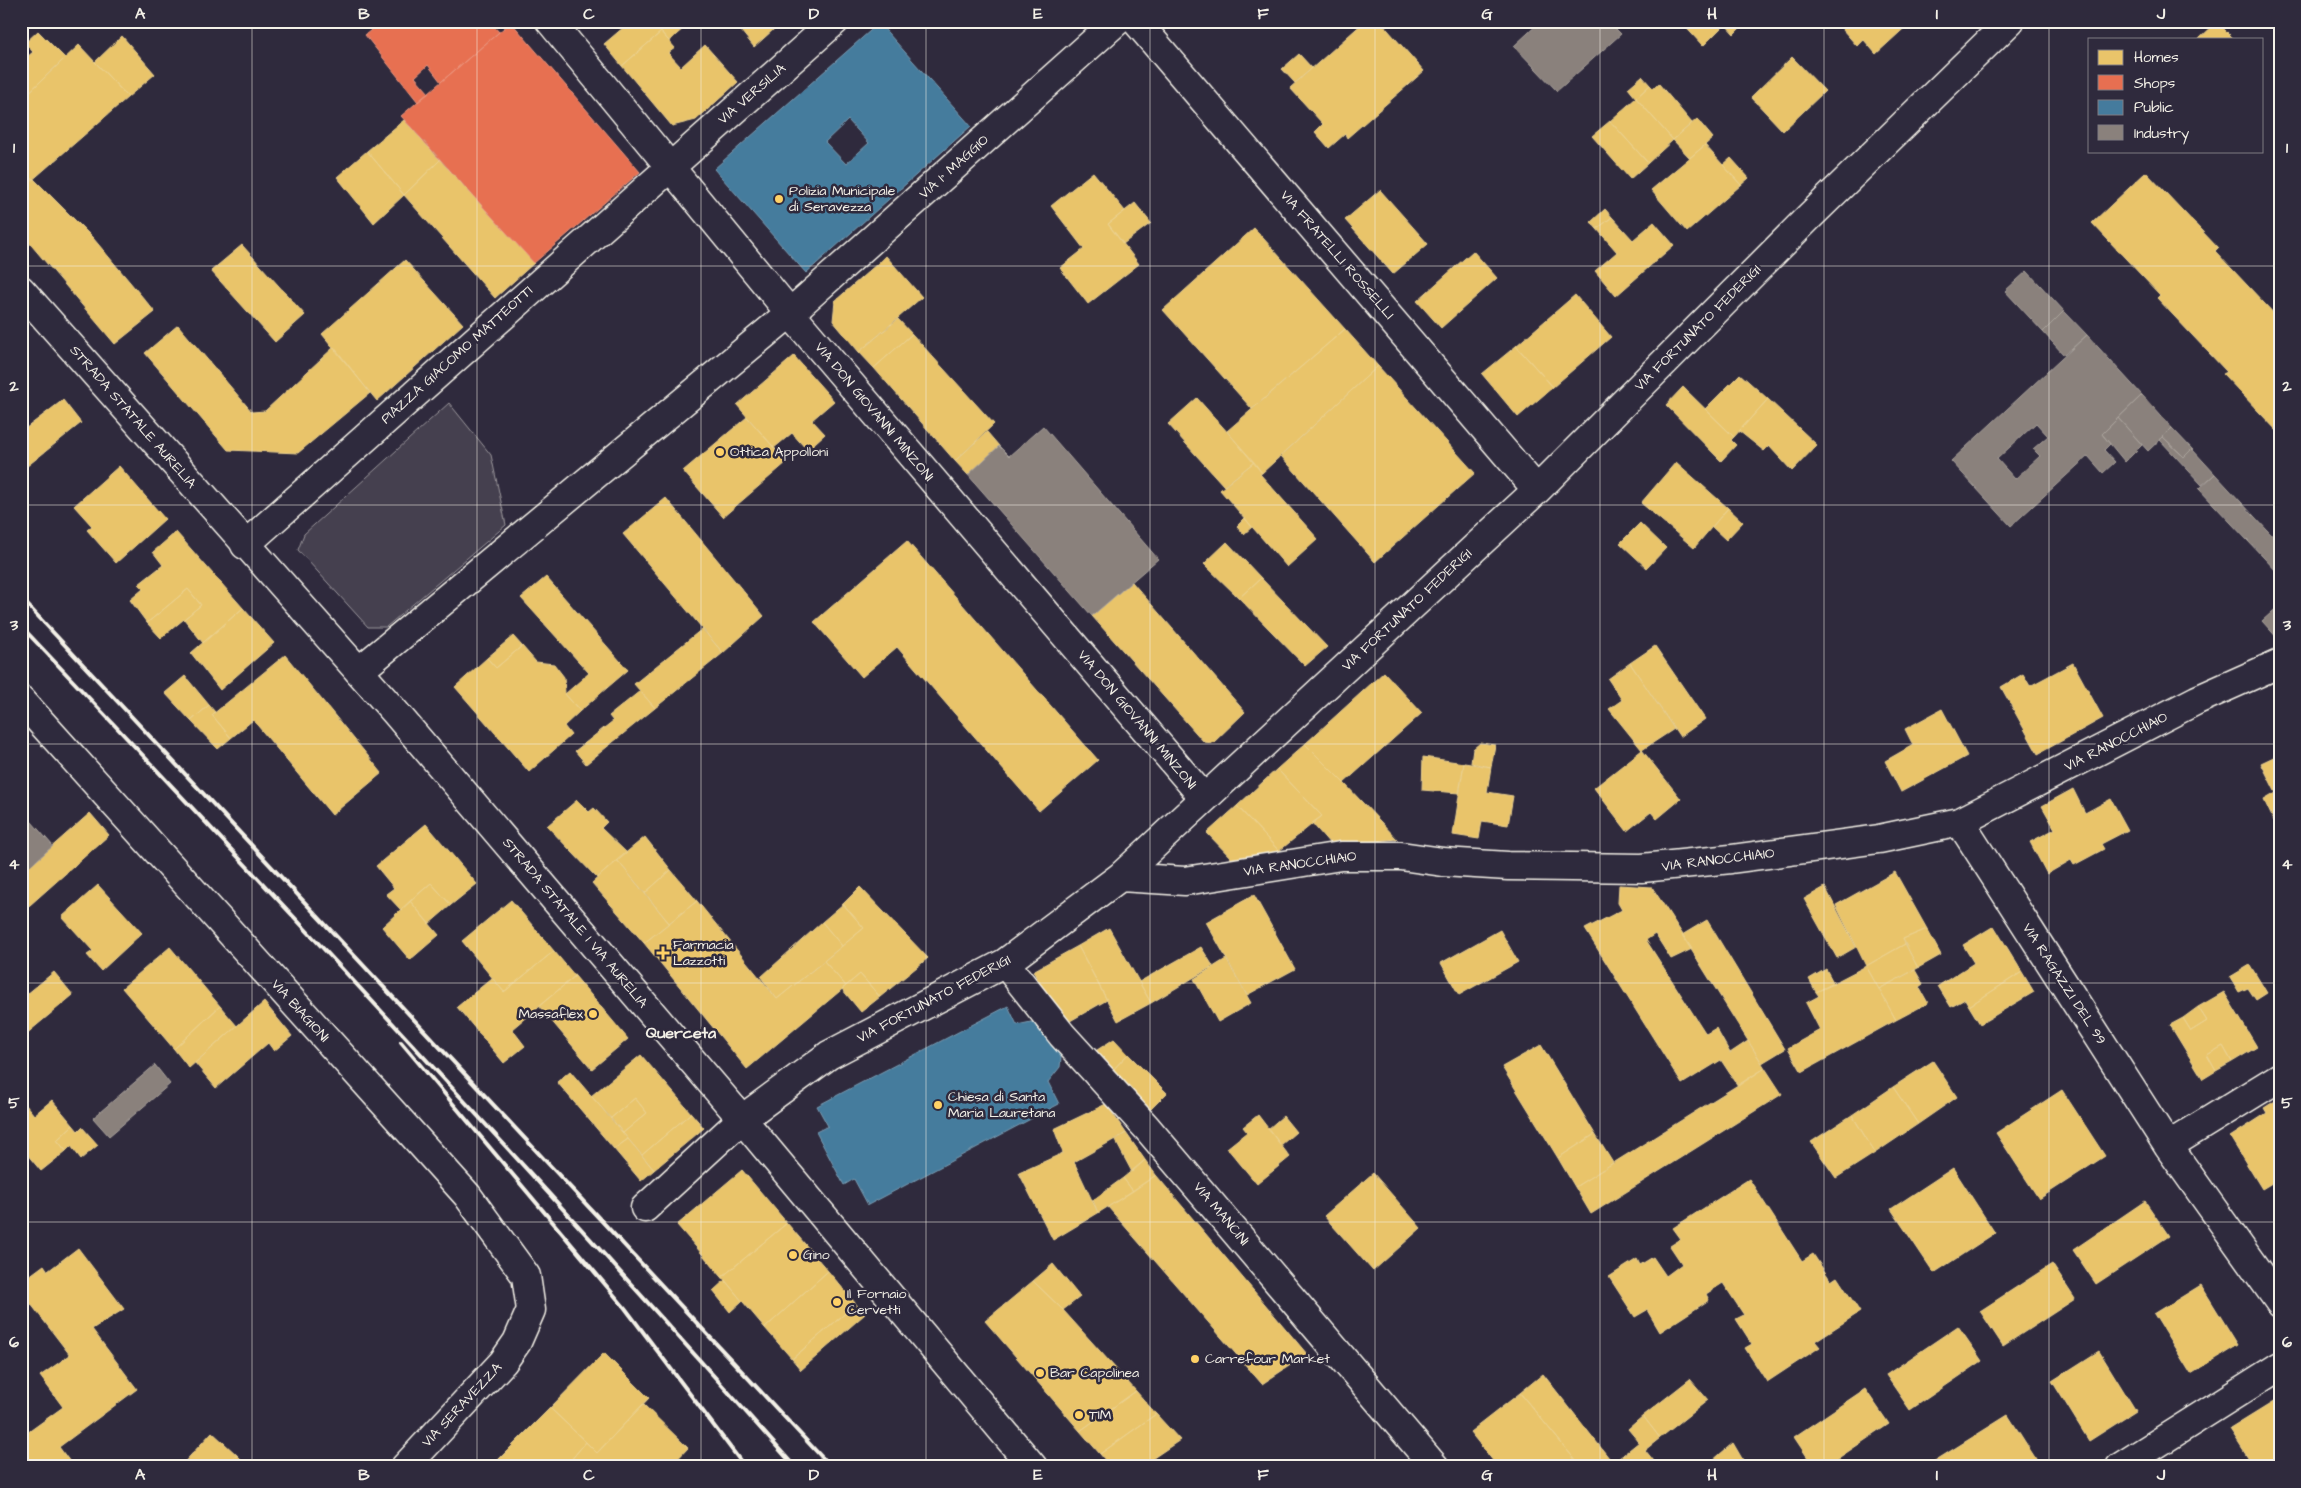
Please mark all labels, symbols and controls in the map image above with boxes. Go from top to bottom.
text: A [135,3,146,25]
text: B [358,3,370,25]
text: C [583,3,595,25]
text: D [809,3,820,25]
text: E [1033,3,1043,25]
text: F [1257,3,1269,25]
text: G [1481,3,1493,25]
text: H [1707,3,1717,25]
text: I [1936,3,1938,25]
text: J [2156,3,2166,25]
legend [2088,38,2264,152]
text: Homes [2134,47,2179,68]
street label: VIA VERSILIA [714,59,790,129]
text: Shops [2134,73,2176,94]
text: Public [2134,97,2174,118]
text: Industry [2134,123,2189,145]
street label: VIA I° MAGGIO [915,130,993,204]
text: 1 [13,137,16,159]
text: 1 [2286,137,2289,159]
place label: Polizia Municipale di Seravezza [789,181,896,217]
street label: VIA FRATELLI ROSSELLI [1275,186,1399,324]
marker: Polizia Municipale di Seravezza [773,193,785,205]
street label: VIA FORTUNATO FEDERIGI [1630,260,1766,396]
street label: PIAZZA GIACOMO MATTEOTTI [377,281,537,429]
street label: VIA DON GIOVANNI MINZONI [810,338,938,486]
street label: STRADA STATALE AURELIA [65,341,201,493]
text: 2 [8,375,19,397]
text: 2 [2281,375,2292,397]
place label: Ottica Appolloni [730,442,828,462]
marker: Ottica Appolloni [714,446,726,458]
street label: VIA FORTUNATO FEDERIGI [1337,544,1477,676]
text: 3 [9,614,19,636]
text: 3 [2282,614,2292,636]
street label: VIA DON GIOVANNI MINZONI [1073,646,1201,794]
street label: VIA RANOCCHIAIO [2061,707,2171,777]
street label: STRADA STATALE 1 VIA AURELIA [498,833,652,1013]
street label: VIA RANOCCHIAIO [1660,843,1776,877]
street label: VIA RANOCCHIAIO [1242,846,1358,882]
text: 4 [9,853,20,875]
text: 4 [2282,853,2293,875]
street label: VIA RAGAZZI DEL 99 [2017,919,2111,1049]
place label: Farmacia Lazzotti [673,935,734,971]
marker: Farmacia Lazzotti [657,947,669,959]
street label: VIA FORTUNATO FEDERIGI [853,950,1015,1048]
street label: VIA BIAGIONI [266,975,334,1047]
place label: Massaflex [518,1004,583,1024]
marker: Massaflex [587,1008,599,1020]
district label: Querceta [646,1022,717,1044]
place label: Chiesa di Santa Maria Lauretana [948,1087,1055,1123]
text: 5 [8,1092,20,1114]
text: 5 [2281,1092,2293,1114]
marker: Chiesa di Santa Maria Lauretana [932,1099,944,1111]
street label: VIA MANCINI [1188,1178,1254,1250]
place label: Gino [803,1245,830,1265]
marker: Gino [787,1249,799,1261]
place label: Il Fornaio Cervetti [847,1284,906,1320]
marker: Il Fornaio Cervetti [831,1296,843,1308]
text: 6 [9,1331,19,1353]
text: 6 [2282,1331,2292,1353]
place label: Carrefour Market [1205,1349,1330,1369]
marker: Carrefour Market [1189,1353,1201,1365]
street label: VIA SERAVEZZA [417,1358,507,1452]
place label: Bar Capolinea [1050,1363,1139,1383]
marker: Bar Capolinea [1034,1367,1046,1379]
place label: TIM [1089,1405,1112,1425]
marker: TIM [1073,1409,1085,1421]
text: A [135,1464,146,1486]
text: B [358,1464,370,1486]
text: C [583,1464,595,1486]
text: D [809,1464,820,1486]
text: E [1033,1464,1043,1486]
text: F [1257,1464,1269,1486]
text: G [1481,1464,1493,1486]
text: H [1707,1464,1717,1486]
text: I [1936,1464,1938,1486]
text: J [2156,1464,2166,1486]

